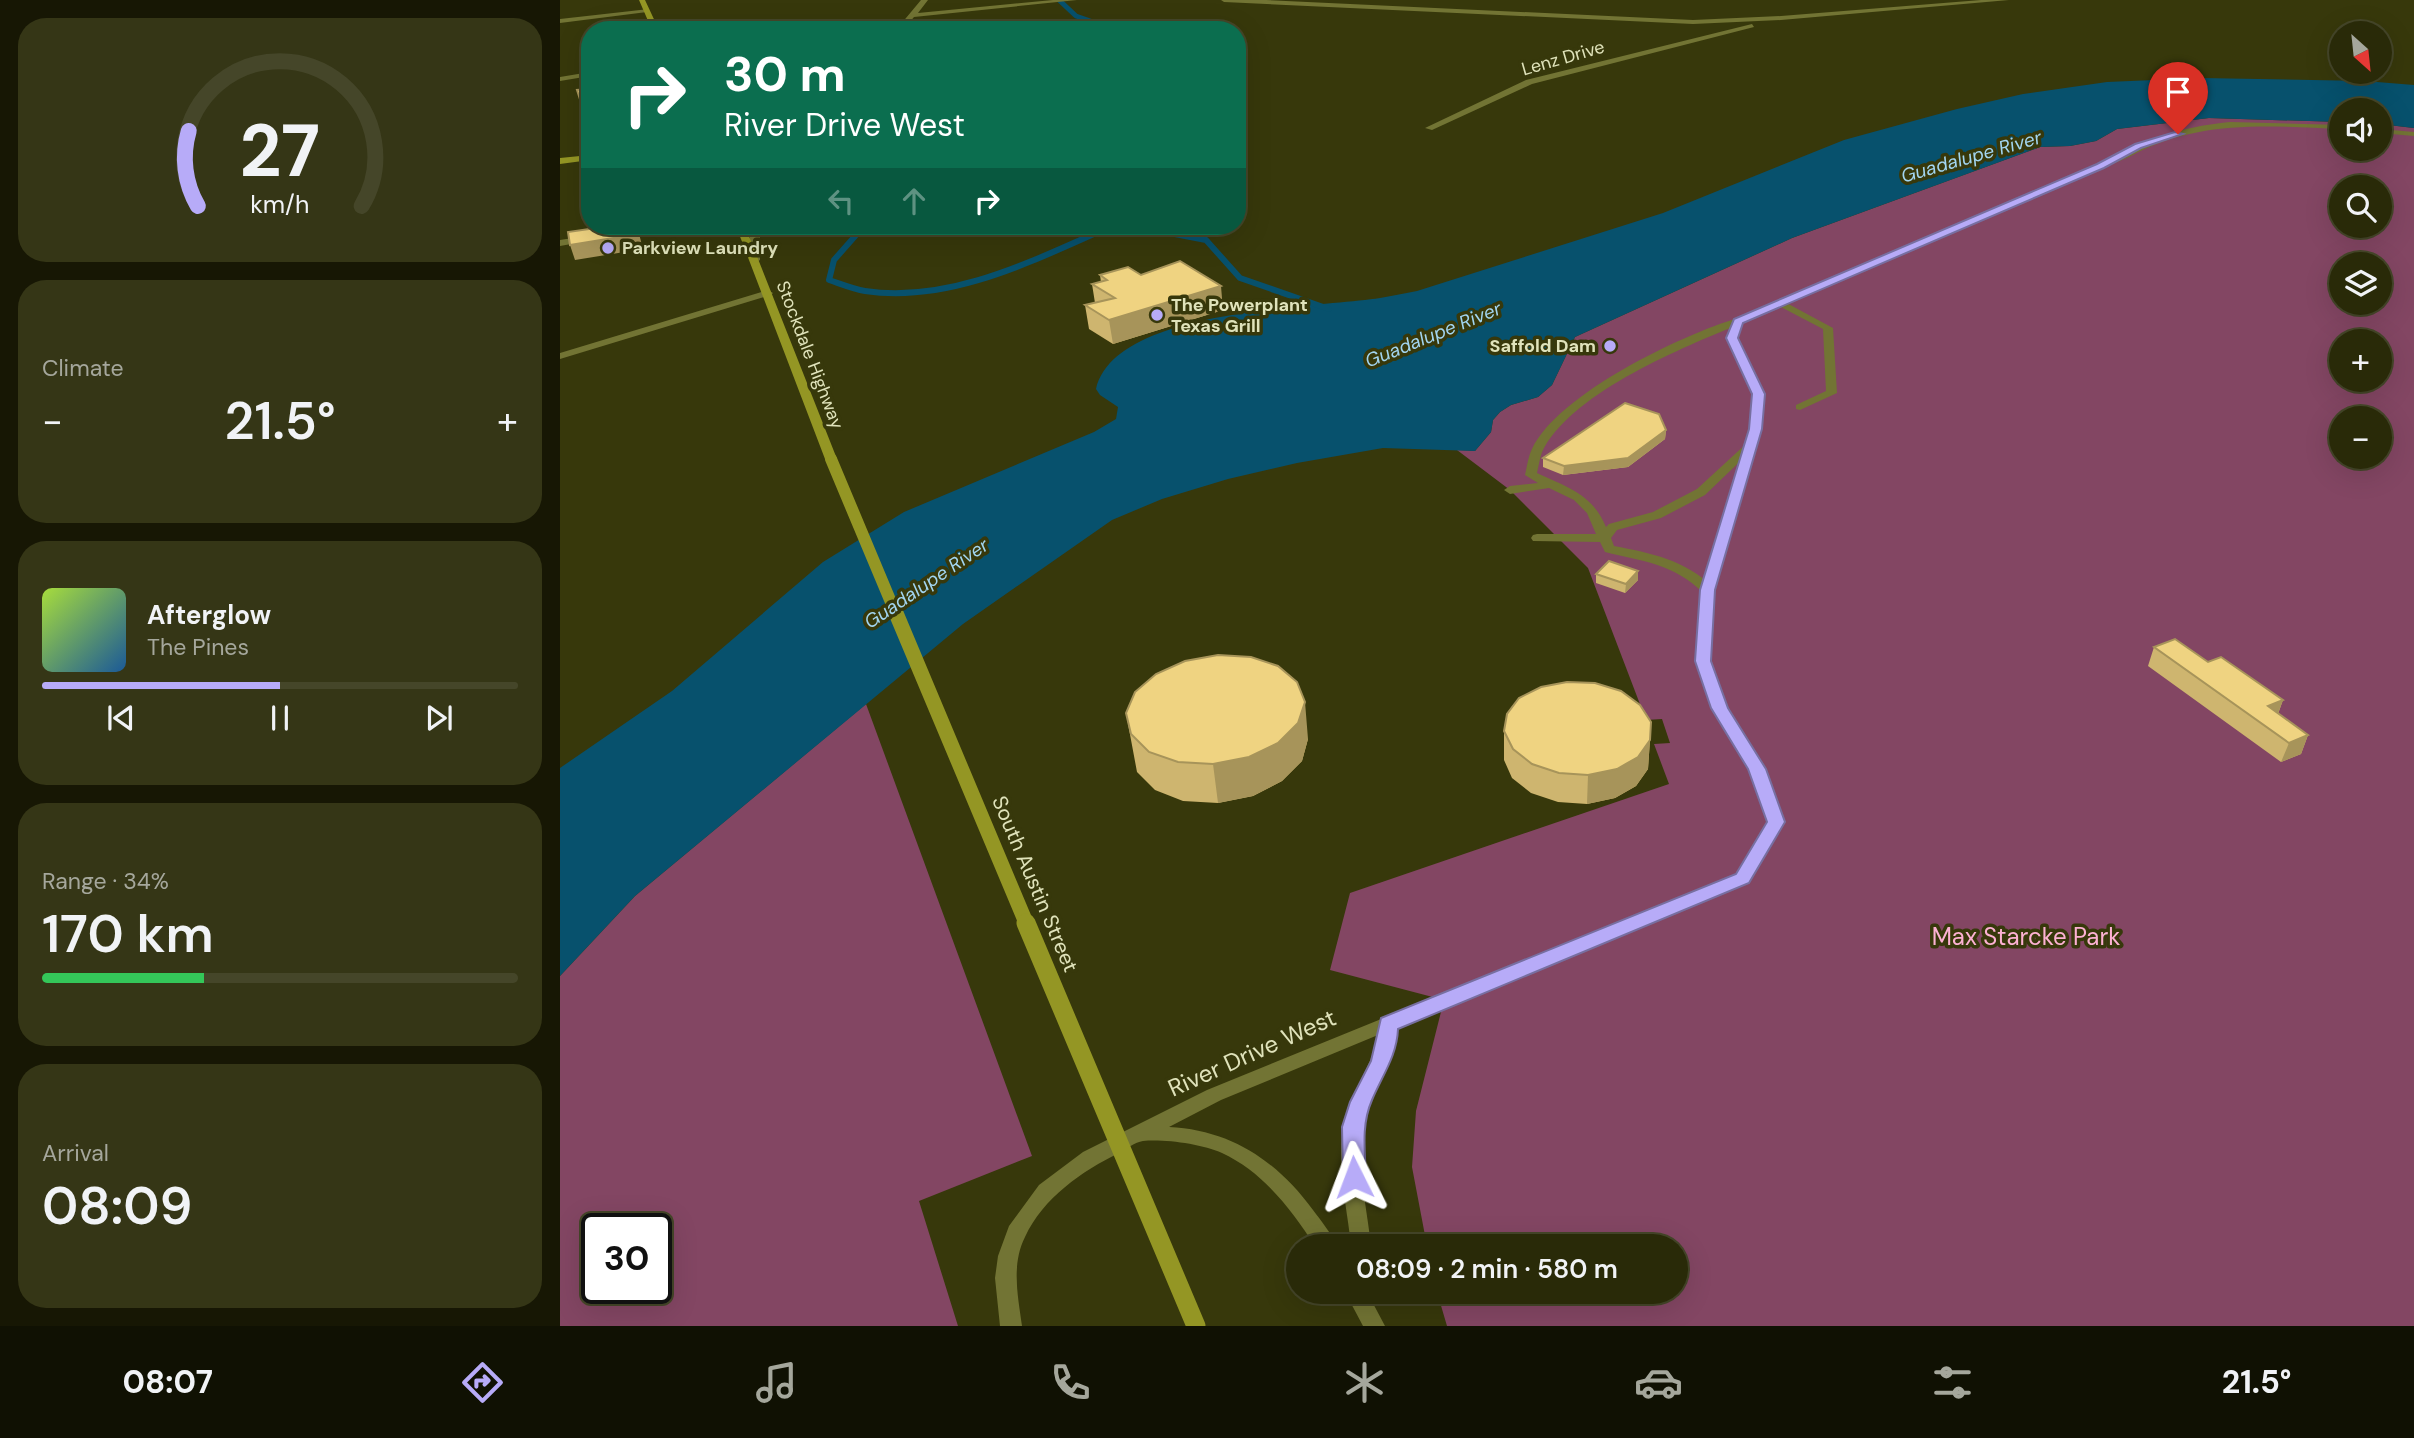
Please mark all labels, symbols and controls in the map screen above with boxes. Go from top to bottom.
north arrow [2329,21,2392,84]
map controls [2329,21,2392,469]
street label: Lenz Drive [1519,35,1607,81]
text: 30 m [724,42,846,106]
icon: right [609,49,700,140]
pin [2148,62,2208,134]
icon: arrive [2159,73,2197,111]
button: sound [2329,98,2392,161]
text: 27 [240,104,320,199]
text: River Drive West [724,104,965,146]
water label: Guadalupe River [1898,124,2045,188]
button: search [2329,175,2392,238]
icon: left [822,182,860,220]
icon: ahead [895,182,933,220]
icon: right [968,182,1006,220]
text: km/h [250,188,310,221]
place label: Parkview Laundry [622,236,778,260]
marker: Parkview Laundry [600,240,616,256]
button: layers [2329,252,2392,315]
street label: Stockdale Highway [771,278,849,432]
place label: The Powerplant Texas Grill [1171,293,1308,338]
water label: Guadalupe River [1361,295,1506,373]
marker: The Powerplant Texas Grill [1149,307,1165,323]
button: + [2329,329,2392,392]
place label: Saffold Dam [1490,334,1596,358]
marker: Saffold Dam [1602,338,1618,354]
text: Climate [42,353,124,383]
text: 21.5° [224,387,336,455]
text: − [42,396,63,446]
text: + [497,396,518,446]
button: − [2329,406,2392,469]
water label: Guadalupe River [859,532,994,634]
text: Afterglow [147,598,271,632]
text: The Pines [147,632,249,662]
icon: previous [102,699,140,737]
icon: pause [261,699,299,737]
icon: next [420,699,458,737]
street label: South Austin Street [985,792,1085,976]
text: Range · 34% [42,866,169,896]
text: 170 km [42,900,214,968]
park label: Max Starcke Park [1932,921,2120,952]
street label: River Drive West [1163,1002,1341,1103]
text: Arrival [42,1138,109,1168]
position arrow [1317,1140,1391,1214]
text: 08:09 [42,1172,192,1240]
speed limit sign: 30 [581,1213,672,1304]
text: 08:09 · 2 min · 580 m [1356,1252,1618,1286]
icon: directions [458,1358,507,1407]
icon: music [752,1358,801,1407]
icon: phone [1046,1358,1095,1407]
icon: climate [1340,1358,1389,1407]
icon: car [1634,1358,1683,1407]
icon: filters [1928,1358,1977,1407]
text: 08:07 [122,1361,213,1403]
text: 21.5° [2222,1361,2291,1403]

